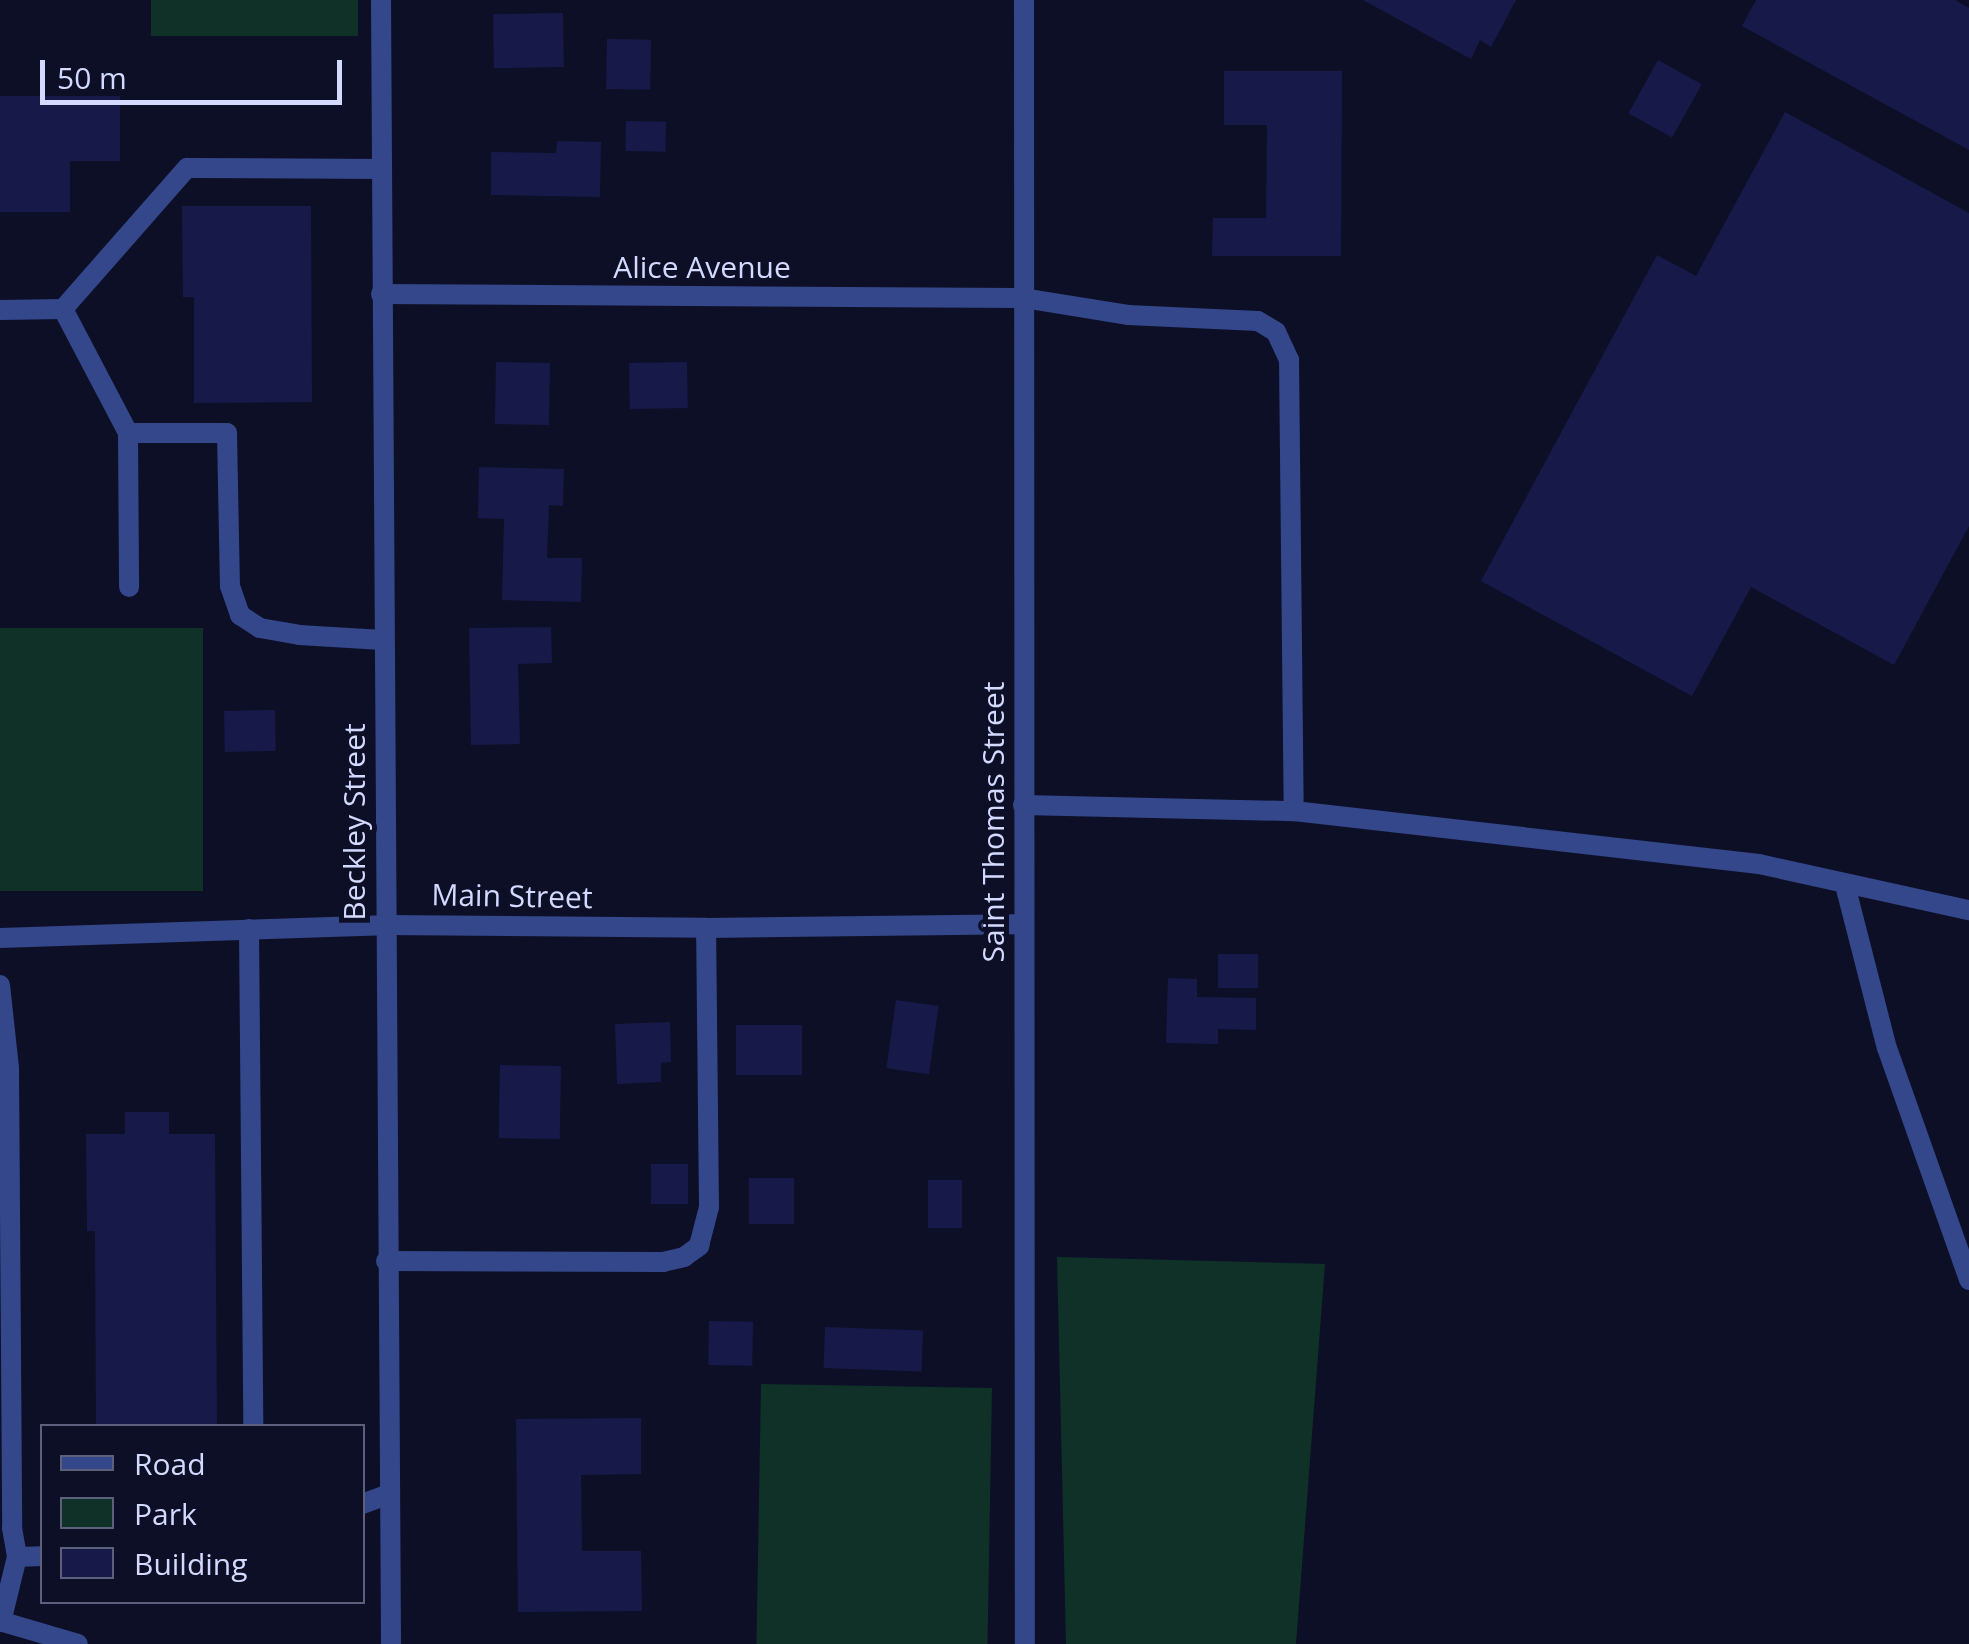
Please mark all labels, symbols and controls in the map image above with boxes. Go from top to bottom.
scale bar [45,40,348,102]
text: 50 m [57,57,127,98]
street label: Alice Avenue [613,249,791,285]
street label: Saint Thomas Street [975,682,1011,962]
street label: Beckley Street [336,723,372,921]
street label: Main Street [431,877,593,915]
legend [40,1424,365,1604]
text: Road [134,1443,206,1484]
text: Park [134,1493,197,1534]
text: Building [134,1543,248,1584]

